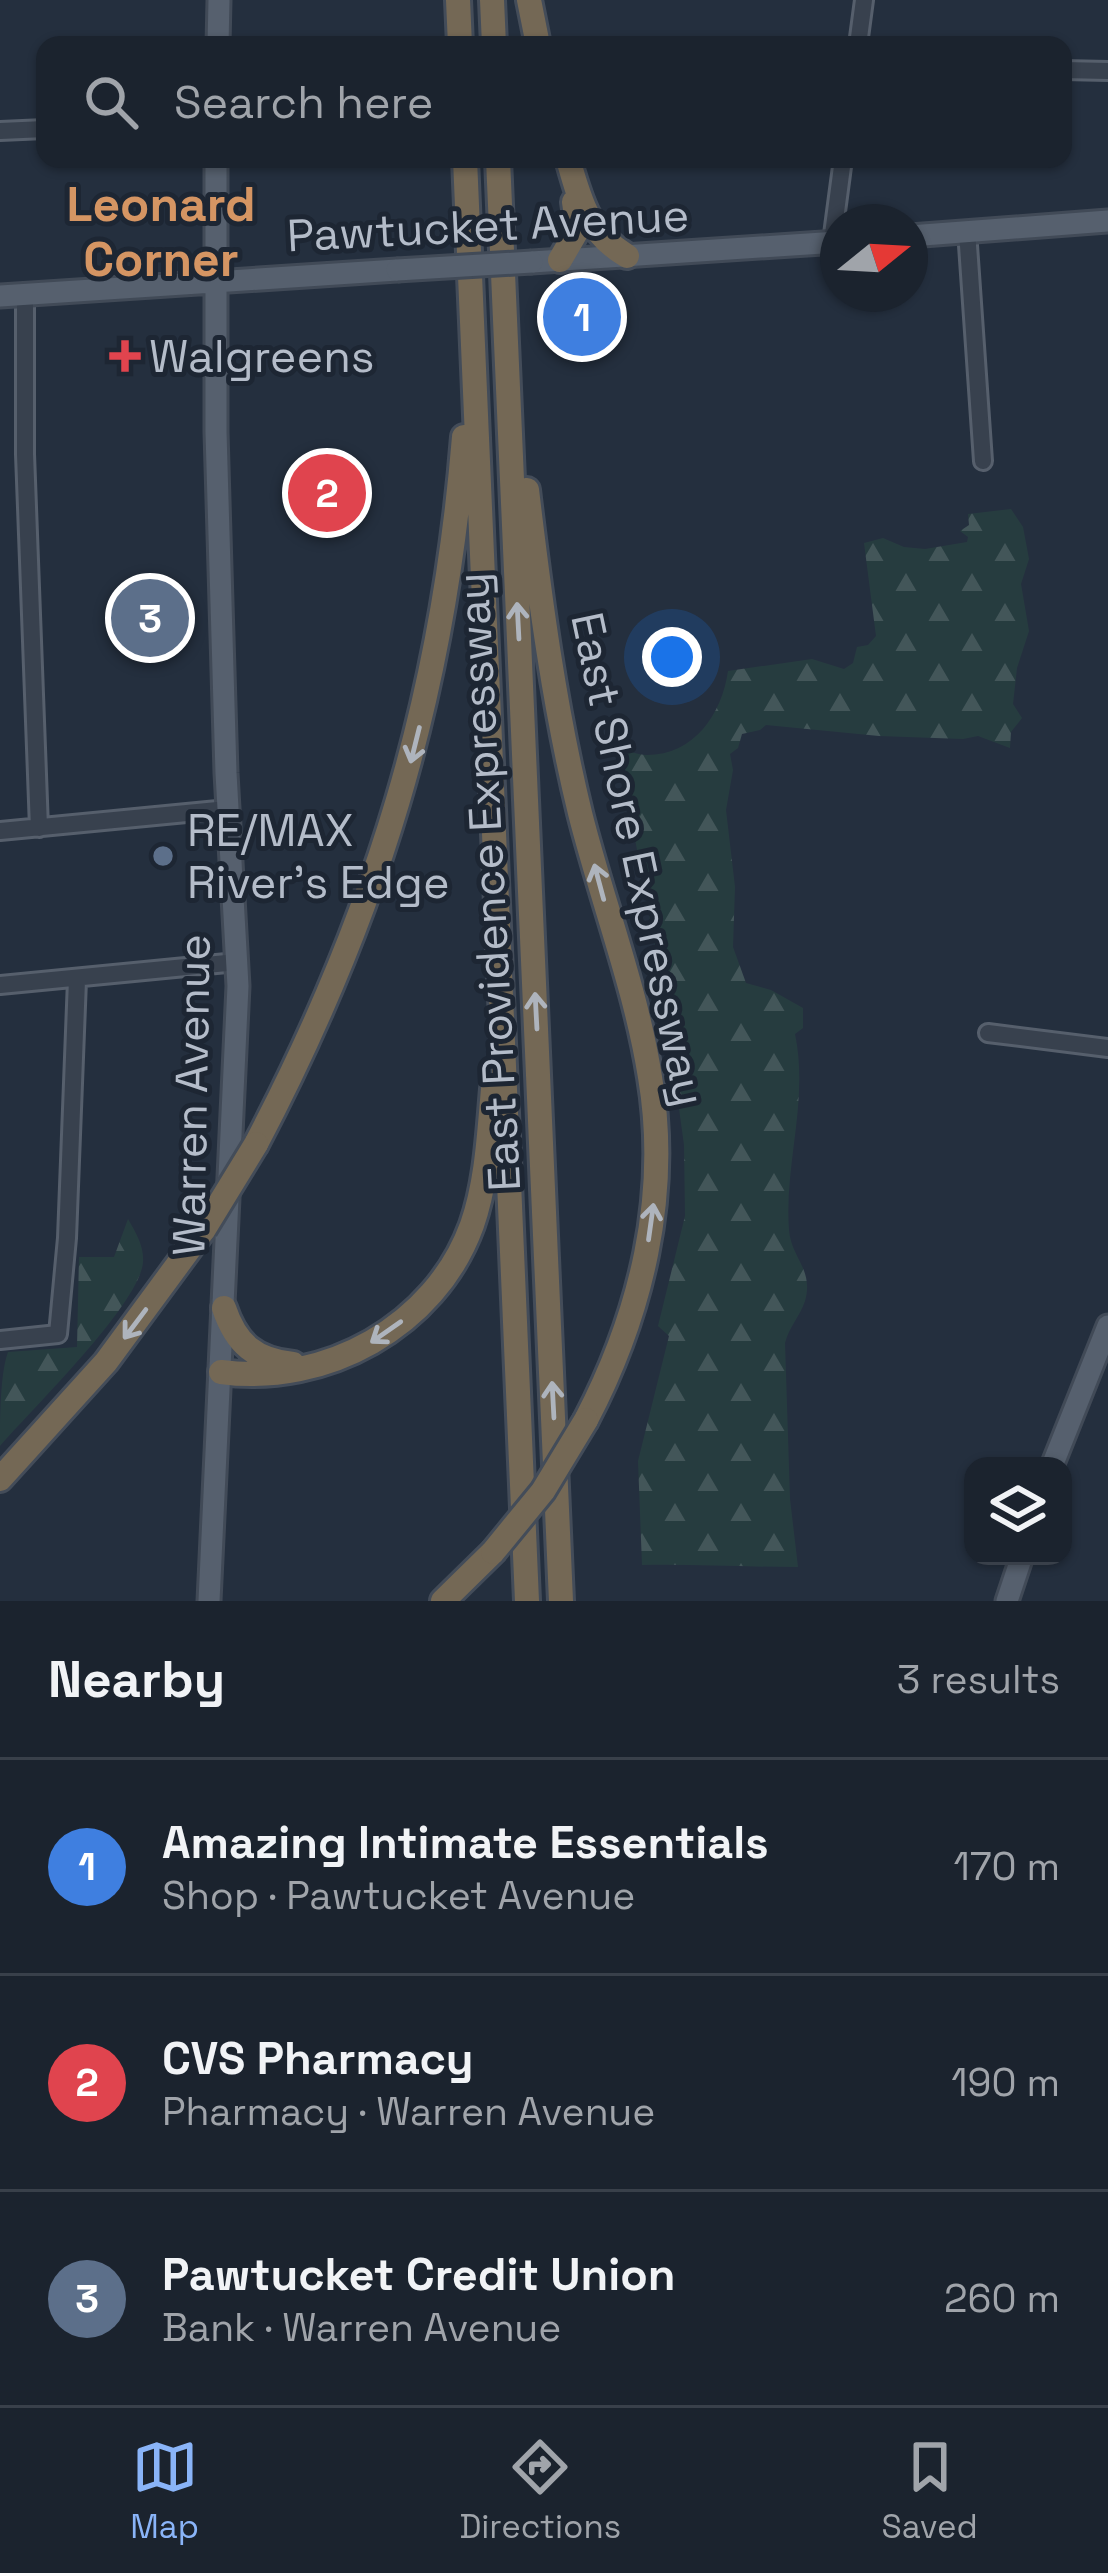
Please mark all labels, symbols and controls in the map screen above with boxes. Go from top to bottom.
search box [36,36,1072,168]
icon: search [78,69,144,135]
text: Search here [174,74,433,131]
district label: Leonard Corner [66,174,256,290]
street label: Pawtucket Avenue [286,187,691,264]
north arrow [820,204,928,312]
pin: 1 [543,272,621,362]
place label: Walgreens [149,328,374,385]
marker: Walgreens [112,343,138,369]
pin: 2 [288,448,366,538]
street label: East Providence Expressway [444,571,533,1193]
pin: 3 [111,573,189,663]
one-way arrow [507,602,530,641]
street label: East Shore Expressway [558,607,719,1111]
your location [642,627,702,687]
one-way arrow [403,726,425,764]
place label: RE/MAX River's Edge [187,802,450,911]
marker: RE/MAX River's Edge [150,843,176,869]
one-way arrow [587,864,609,902]
street label: Warren Avenue [160,934,223,1256]
one-way arrow [524,992,547,1031]
one-way arrow [640,1203,663,1242]
one-way arrow [123,1307,148,1340]
one-way arrow [370,1319,403,1345]
one-way arrow [541,1381,564,1420]
map controls [964,1457,1072,1565]
button: layers [964,1457,1072,1565]
text: Nearby [48,1647,225,1712]
text: 3 results [897,1655,1060,1704]
text: Amazing Intimate Essentials [162,1814,769,1871]
text: 1 [78,1842,96,1891]
text: 170 m [953,1842,1060,1891]
text: Shop · Pawtucket Avenue [162,1871,635,1920]
text: CVS Pharmacy [162,2030,474,2087]
text: 2 [75,2058,99,2107]
text: 190 m [951,2058,1060,2107]
text: Pharmacy · Warren Avenue [162,2087,655,2136]
text: Pawtucket Credit Union [162,2246,676,2303]
text: 3 [75,2274,99,2323]
text: 260 m [944,2274,1060,2323]
text: Bank · Warren Avenue [162,2303,561,2352]
tab: Map [130,2434,199,2548]
tab: Directions [459,2434,621,2548]
tab: Saved [882,2434,978,2548]

